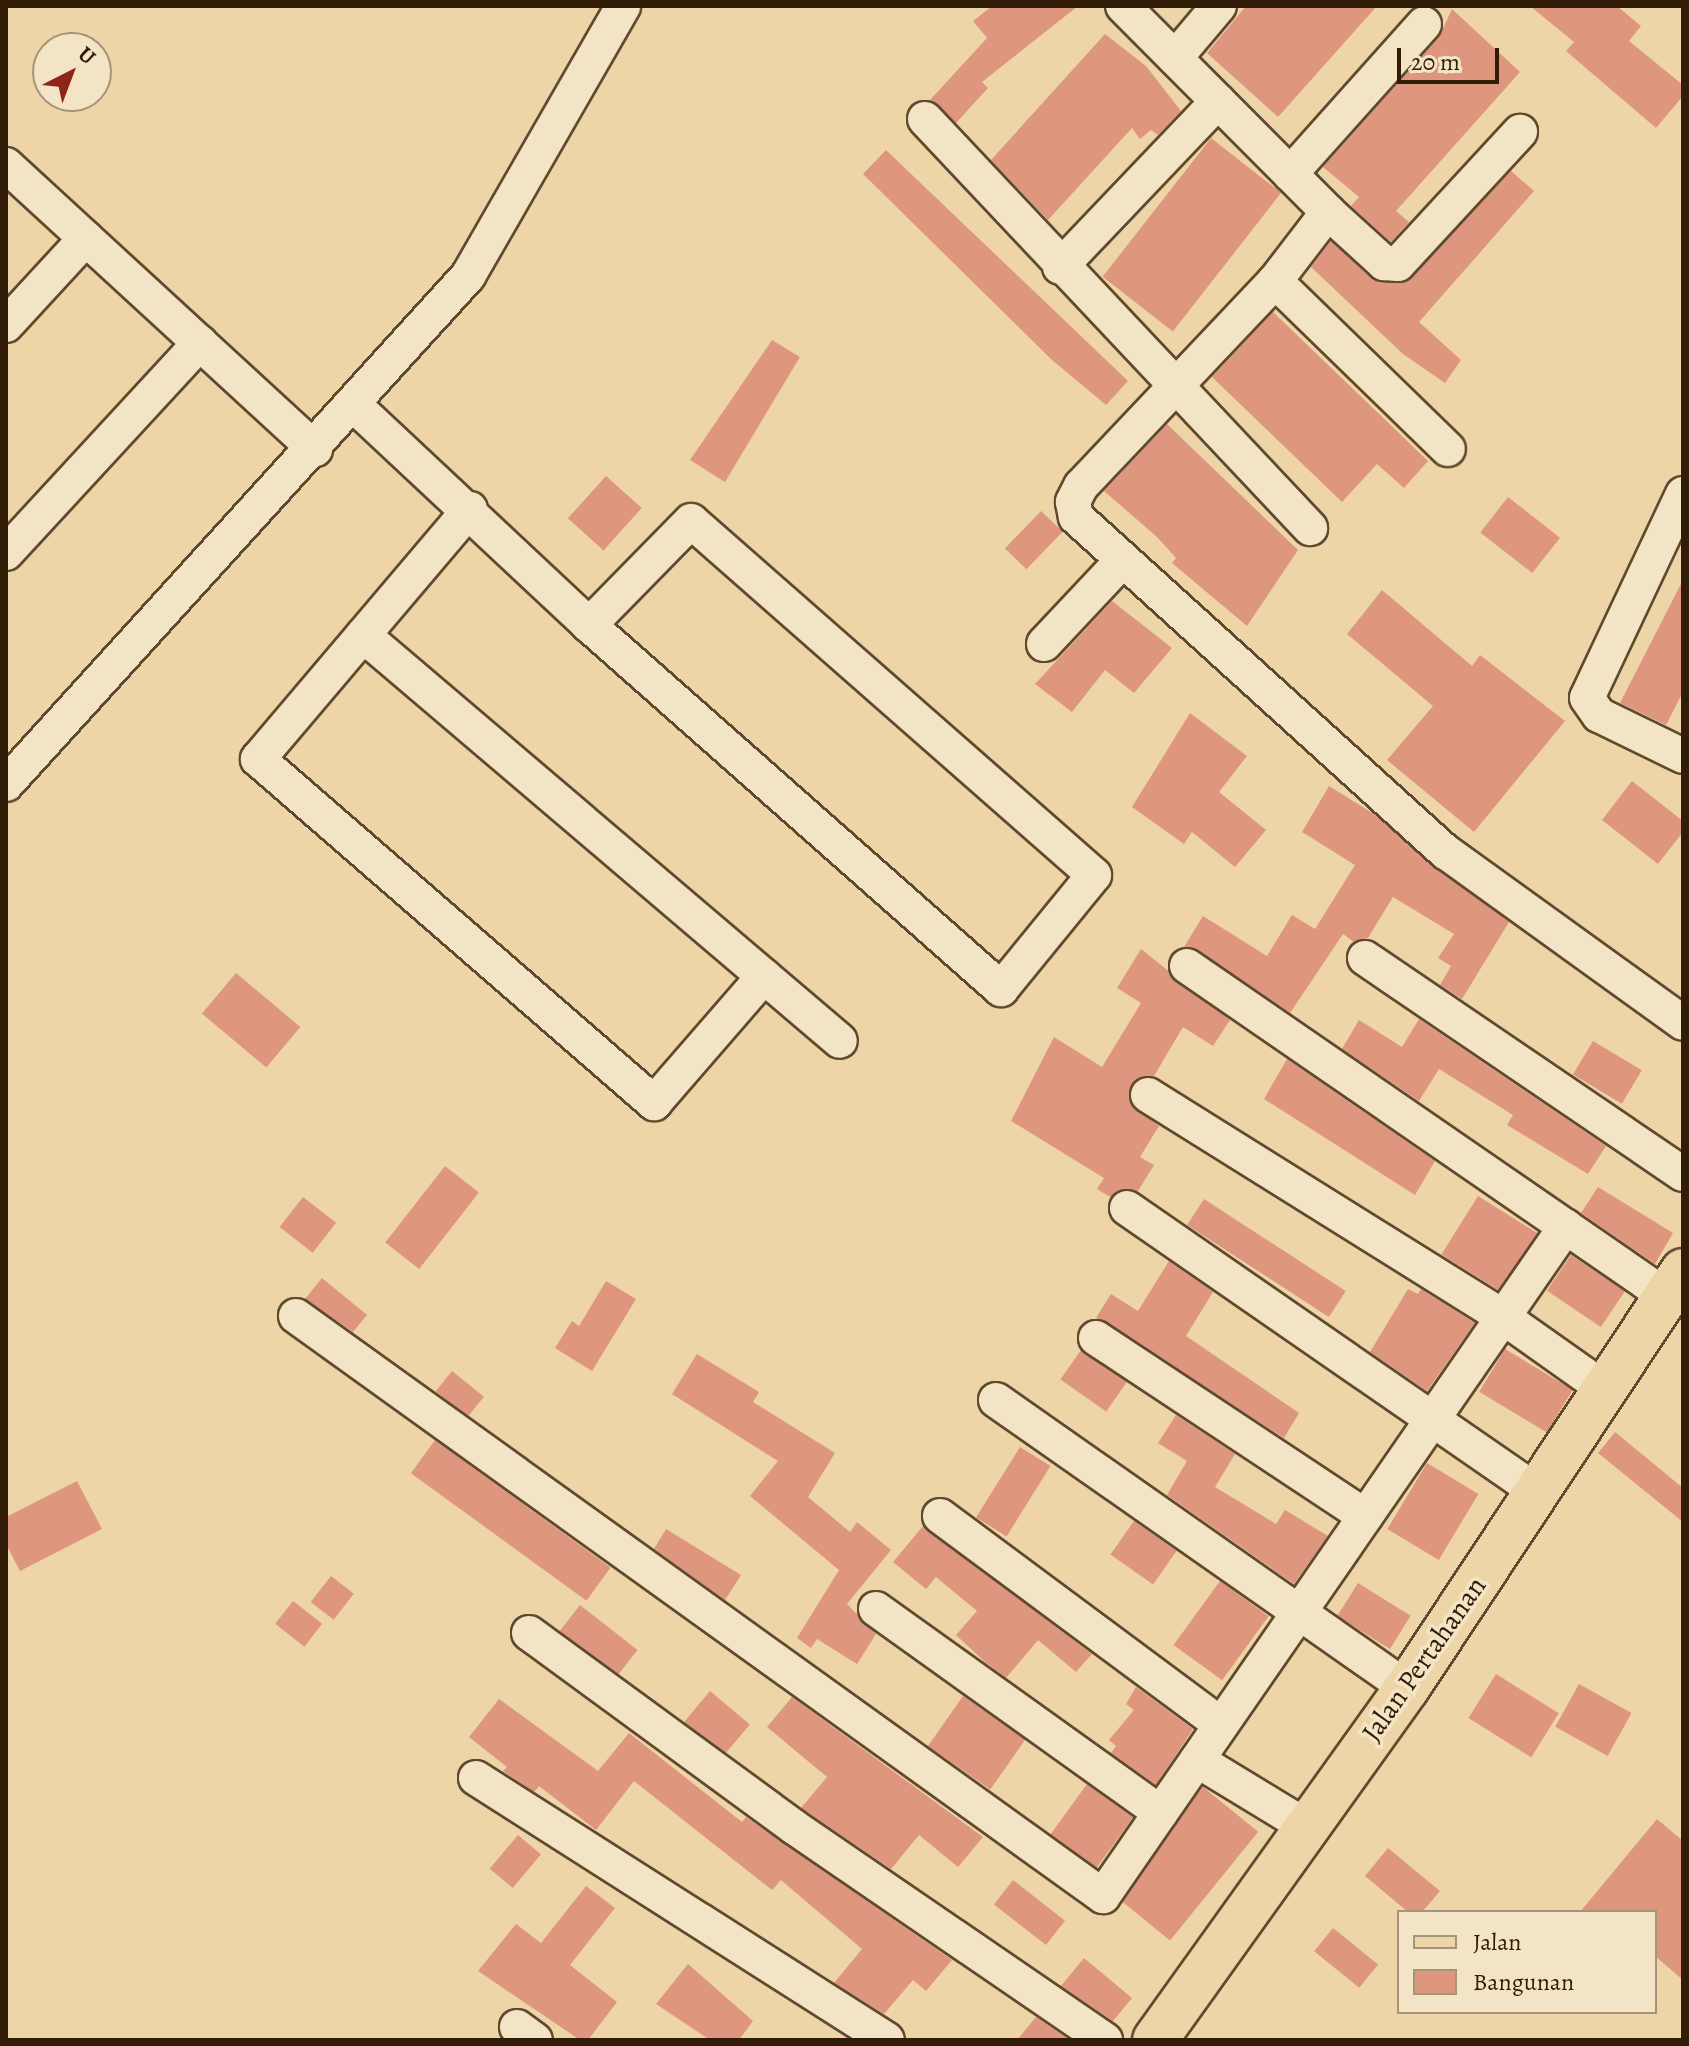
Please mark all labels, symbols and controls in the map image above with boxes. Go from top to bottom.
north arrow [32,32,112,112]
scale bar [1401,32,1503,82]
text: U [71,40,102,72]
text: 20 m [1411,46,1460,78]
street label: Jalan Pertahanan [1355,1570,1493,1748]
legend [1397,1910,1657,2014]
text: Jalan [1473,1926,1522,1958]
text: Bangunan [1473,1966,1574,1998]

